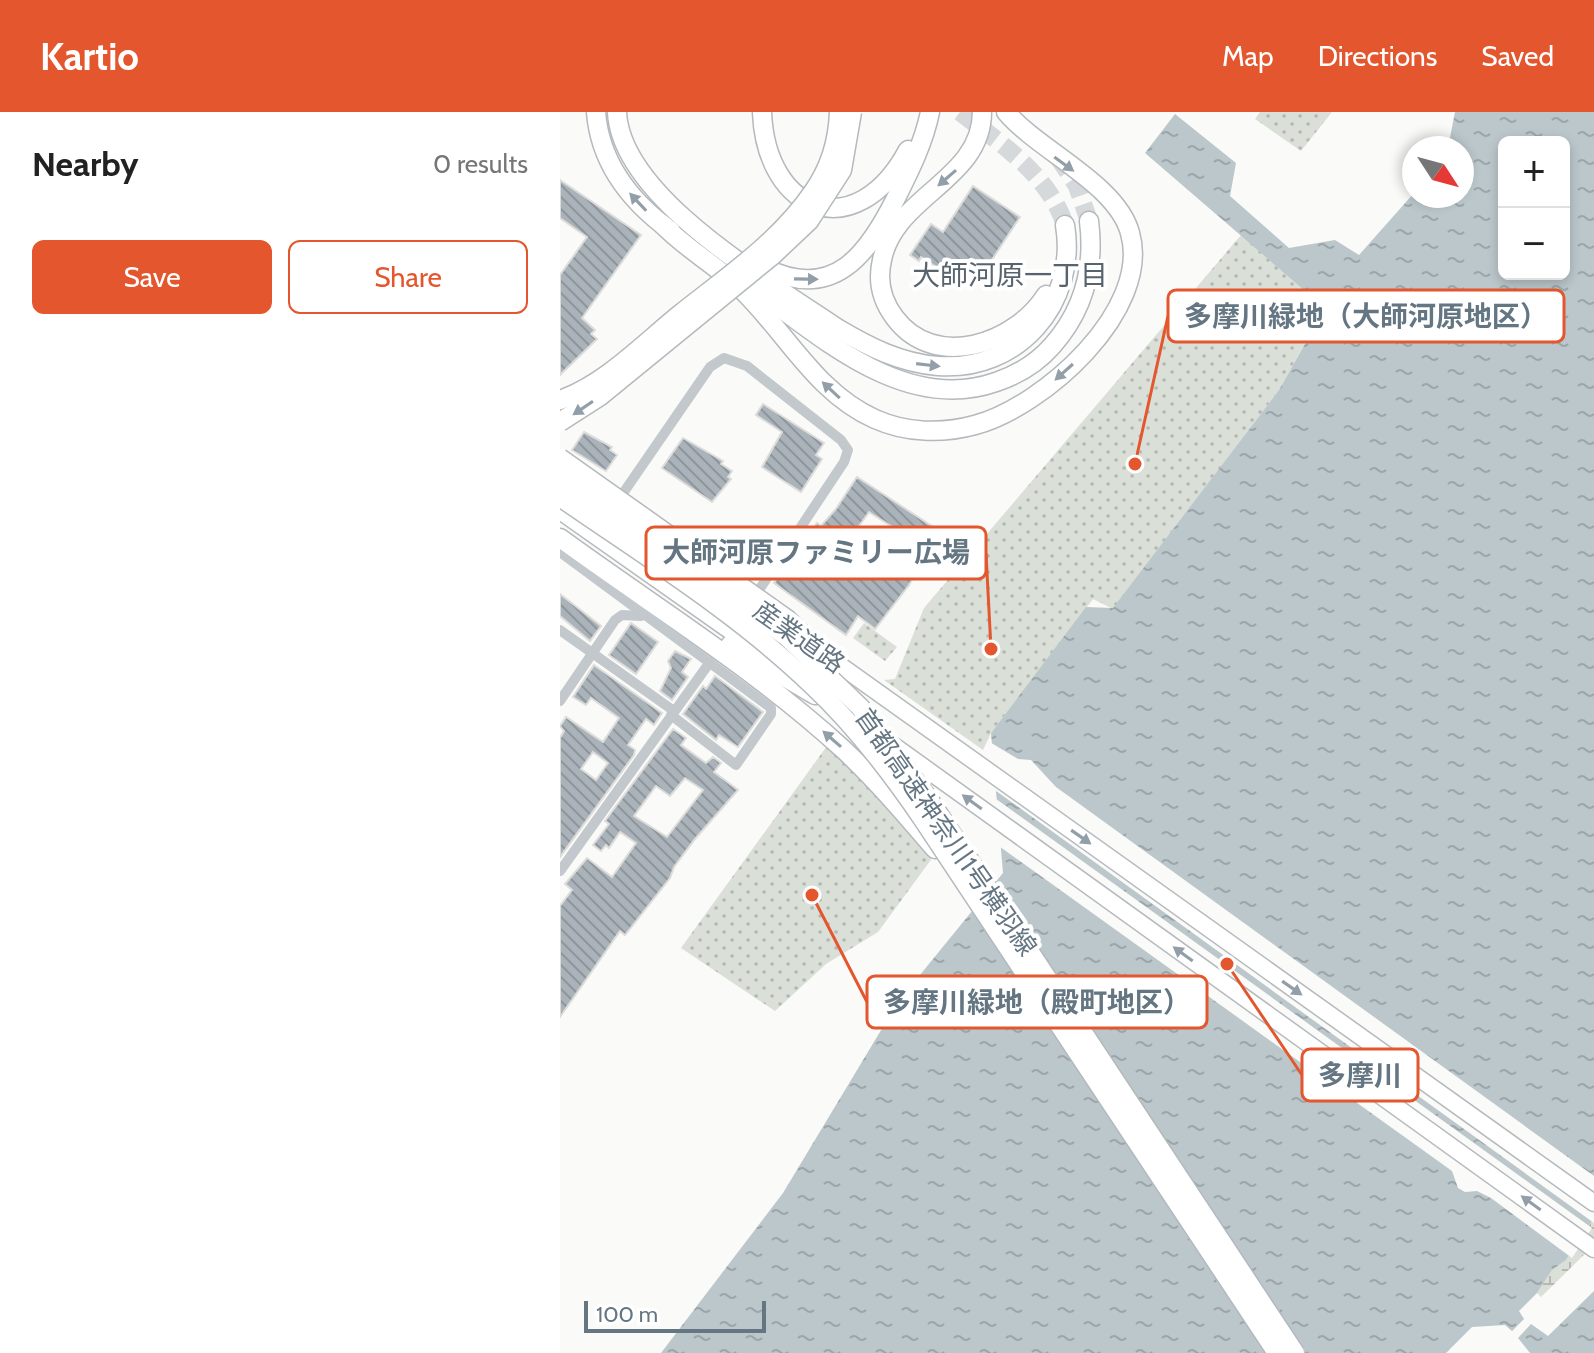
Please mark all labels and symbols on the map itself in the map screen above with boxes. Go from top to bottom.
north arrow [1402,136,1474,208]
one-way arrow [1054,155,1074,171]
one-way arrow [938,169,958,186]
one-way arrow [629,193,647,212]
district label: 大師河原一丁目 [912,258,1108,292]
one-way arrow [794,273,819,285]
callout: 多摩川緑地（大師河原地区） [1168,290,1564,342]
text: 多摩川緑地（大師河原地区） [1184,299,1548,333]
one-way arrow [916,358,941,371]
one-way arrow [1055,363,1074,381]
one-way arrow [822,381,841,399]
one-way arrow [572,401,593,416]
callout: 大師河原ファミリー広場 [646,527,986,579]
text: 大師河原ファミリー広場 [662,535,970,569]
street label: 産業道路 [747,594,851,680]
street label: 首都高速神奈川1号横羽線 [848,702,1044,962]
one-way arrow [822,731,842,748]
one-way arrow [961,795,982,810]
one-way arrow [1070,829,1091,844]
one-way arrow [1173,946,1193,962]
callout: 多摩川緑地（殿町地区） [867,976,1207,1028]
one-way arrow [1282,980,1303,995]
text: 多摩川緑地（殿町地区） [883,985,1191,1019]
callout: 多摩川 [1302,1049,1418,1101]
text: 多摩川 [1318,1058,1402,1092]
one-way arrow [1520,1196,1541,1211]
scale bar [584,1297,766,1333]

